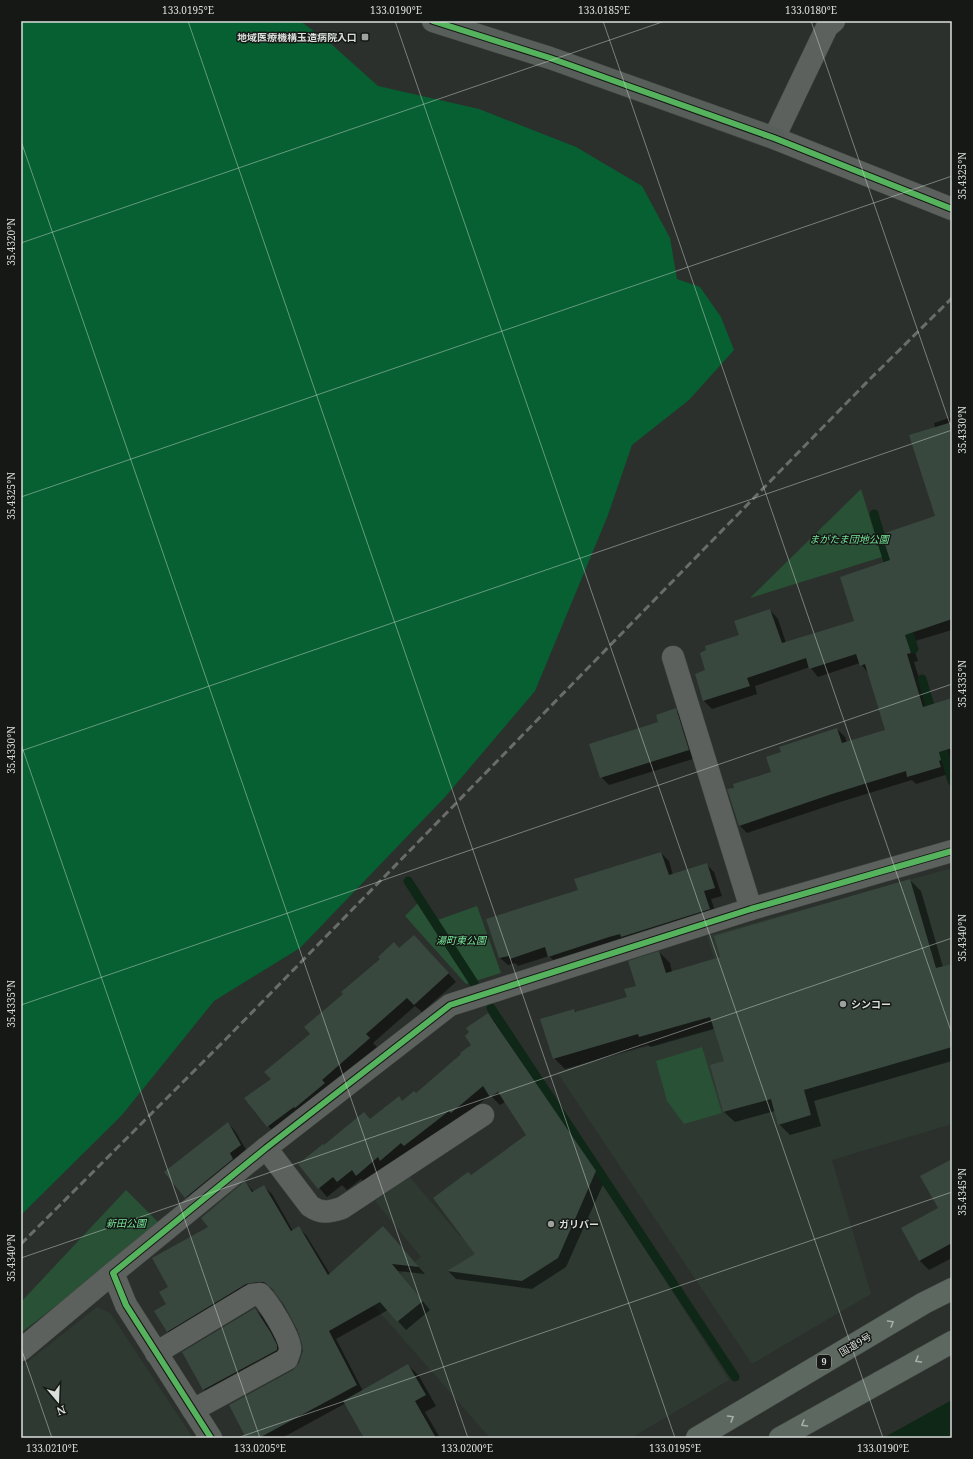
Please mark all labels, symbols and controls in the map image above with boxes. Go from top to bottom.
text: 133.0195°E [162,3,214,17]
text: 133.0190°E [370,3,422,17]
text: 133.0185°E [578,3,630,17]
text: 133.0180°E [785,3,837,17]
place label: 地域医療機構玉造病院入口 [237,30,357,44]
marker: 地域医療機構玉造病院入口 [360,32,370,42]
text: 35.4325°N [955,152,969,200]
text: 35.4320°N [4,218,18,266]
text: 35.4330°N [955,406,969,454]
text: 35.4325°N [4,472,18,520]
park label: まがたま団地公園 [809,532,891,546]
text: 35.4335°N [955,660,969,708]
text: 35.4330°N [4,726,18,774]
text: 35.4340°N [955,914,969,962]
park label: 湯町東公園 [436,933,488,947]
text: 35.4335°N [4,980,18,1028]
place label: シンコー [851,997,891,1011]
marker: シンコー [838,999,848,1009]
text: 35.4345°N [955,1168,969,1216]
park label: 新田公園 [106,1216,148,1230]
place label: ガリバー [559,1217,599,1231]
marker: ガリバー [546,1219,556,1229]
text: 35.4340°N [4,1234,18,1282]
one-way arrow [887,1320,894,1327]
street label: 国道9号 [836,1329,874,1359]
road number: 9 [817,1355,831,1369]
one-way arrow [915,1356,922,1363]
north arrow [38,1381,78,1421]
text: N [55,1402,68,1420]
one-way arrow [727,1415,734,1423]
one-way arrow [801,1420,809,1427]
text: 133.0210°E [26,1441,78,1455]
text: 133.0205°E [234,1441,286,1455]
text: 133.0200°E [441,1441,493,1455]
text: 133.0195°E [649,1441,701,1455]
text: 133.0190°E [857,1441,909,1455]

